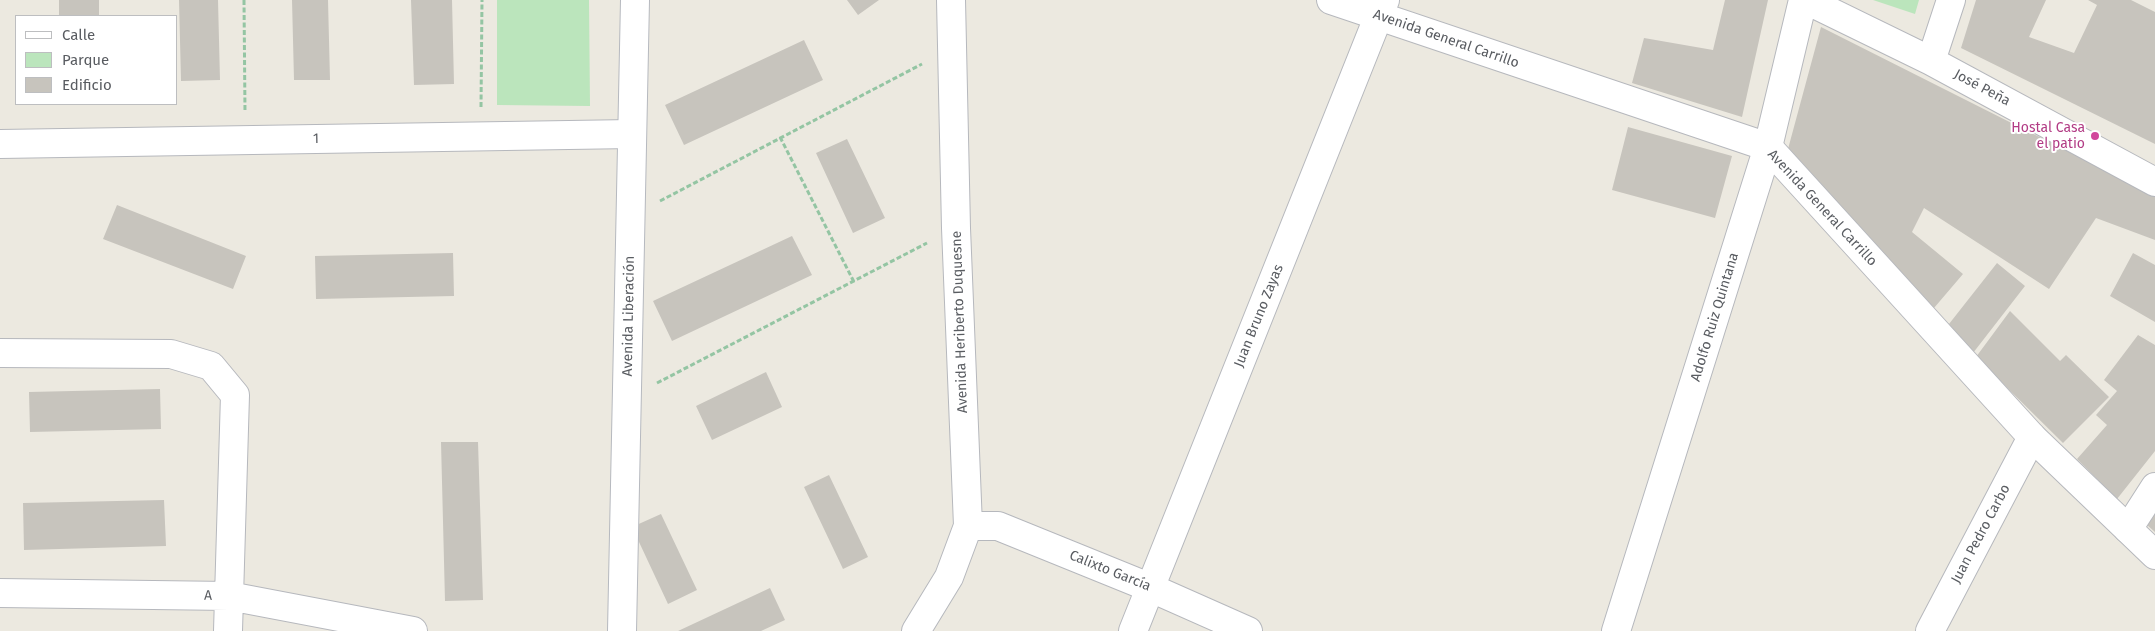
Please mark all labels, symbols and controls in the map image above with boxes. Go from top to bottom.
street label: Avenida General Carrillo [1371,6,1521,72]
legend [15,15,178,105]
text: Calle [62,26,95,44]
text: Parque [62,51,109,69]
street label: José Peña [1951,66,2013,110]
text: Edificio [62,76,112,94]
place label: Hostal Casa el patio [2011,120,2085,152]
marker: Hostal Casa el patio [2089,130,2101,142]
street label: 1 [313,131,319,147]
street label: Avenida General Carrillo [1764,146,1880,270]
street label: Avenida Heriberto Duquesne [948,230,972,414]
street label: Adolfo Ruiz Quintana [1687,251,1743,383]
street label: Avenida Liberación [620,255,638,377]
street label: Juan Bruno Zayas [1231,262,1287,370]
street label: Juan Pedro Carbo [1948,482,2014,586]
street label: Calixto García [1067,547,1153,595]
street label: A [204,588,212,604]

